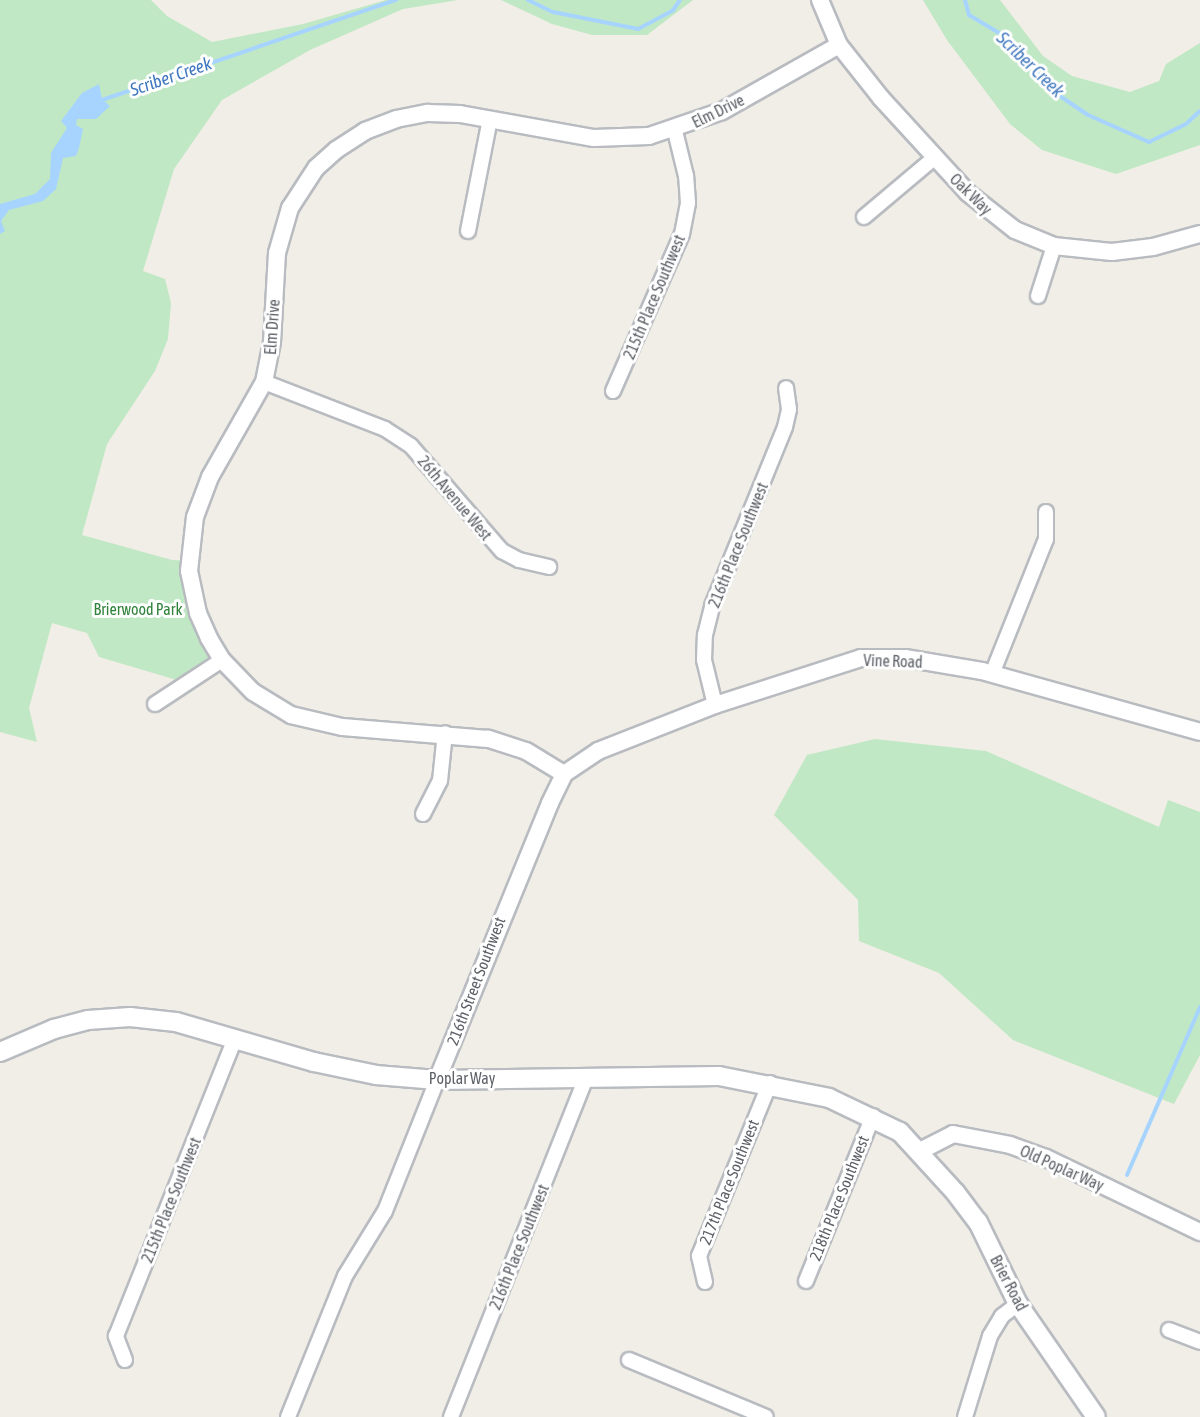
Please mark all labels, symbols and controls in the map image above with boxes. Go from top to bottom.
water label: Scriber Creek [992,28,1068,102]
water label: Scriber Creek [127,53,215,101]
street label: Elm Drive [689,90,747,132]
street label: Oak Way [946,169,996,219]
street label: 215th Place Southwest [619,232,689,362]
street label: Elm Drive [260,298,284,356]
street label: 26th Avenue West [414,452,496,544]
street label: 216th Place Southwest [704,480,772,610]
park label: Brierwood Park [94,599,182,619]
street label: Vine Road [863,650,923,672]
street label: 216th Street Southwest [443,914,509,1048]
street label: Poplar Way [429,1068,495,1088]
street label: 217th Place Southwest [695,1117,763,1247]
street label: 218th Place Southwest [805,1133,873,1263]
street label: 215th Place Southwest [137,1135,205,1265]
street label: Old Poplar Way [1017,1141,1107,1195]
street label: 216th Place Southwest [485,1182,553,1312]
street label: Brier Road [986,1252,1032,1314]

